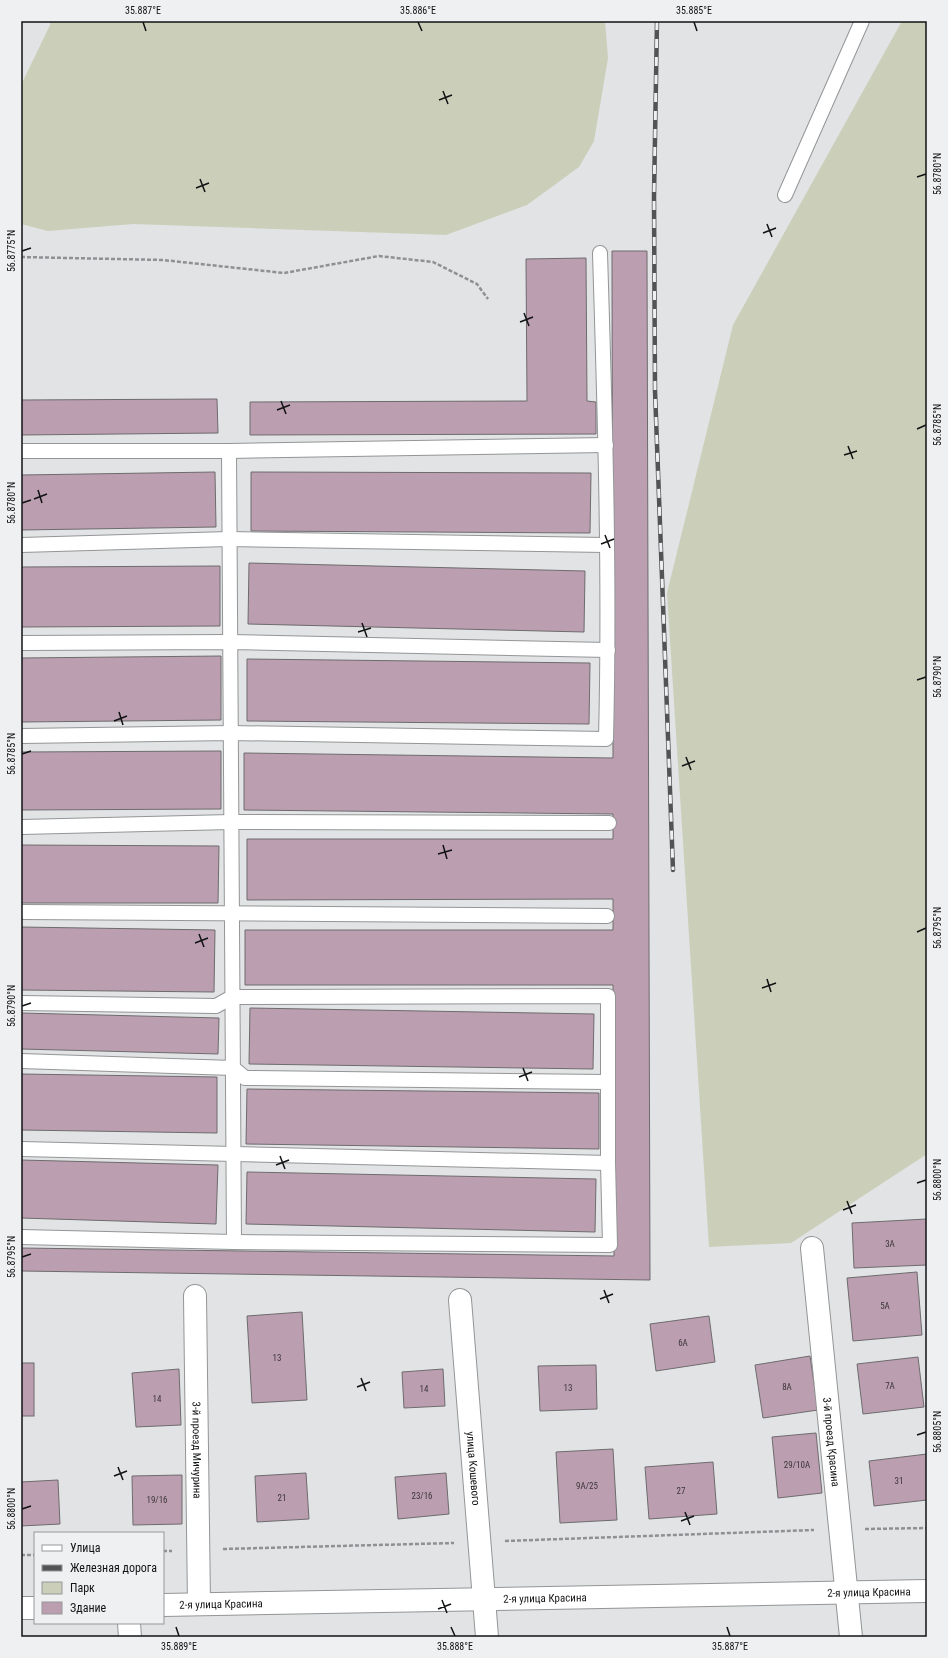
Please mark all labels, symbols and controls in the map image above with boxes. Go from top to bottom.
text: 35.887°E [125,5,161,16]
text: 35.886°E [400,5,436,16]
text: 35.885°E [676,5,712,16]
text: 56.8780°N [932,153,943,195]
text: 56.8775°N [6,230,17,272]
text: 56.8785°N [932,404,943,446]
text: 56.8780°N [6,482,17,524]
text: 56.8790°N [932,656,943,698]
text: 56.8785°N [6,733,17,775]
text: 56.8795°N [932,907,943,949]
text: 56.8790°N [6,985,17,1027]
text: 56.8800°N [932,1159,943,1201]
text: 56.8795°N [6,1236,17,1278]
house number: 3А [885,1239,895,1249]
house number: 5А [880,1301,890,1311]
house number: 6А [678,1338,688,1348]
house number: 13 [273,1353,281,1363]
house number: 7А [885,1381,895,1391]
house number: 8А [782,1382,792,1392]
house number: 13 [564,1383,572,1393]
house number: 14 [420,1384,429,1394]
house number: 14 [153,1394,162,1404]
street label: 3-й проезд Красина [820,1397,842,1487]
street label: 3-й проезд Мичурина [189,1401,204,1499]
text: 56.8805°N [932,1411,943,1453]
street label: улица Кошевого [464,1431,482,1507]
house number: 29/10А [784,1460,810,1470]
house number: 31 [895,1476,903,1486]
house number: 9А/25 [576,1481,598,1491]
house number: 27 [677,1486,686,1496]
text: 56.8800°N [6,1488,17,1530]
house number: 23/16 [411,1491,433,1501]
house number: 21 [278,1493,286,1503]
house number: 19/16 [146,1495,168,1505]
legend [34,1532,164,1624]
text: Улица [70,1541,101,1555]
text: Железная дорога [70,1561,157,1575]
text: Парк [70,1581,95,1595]
street label: 2-я улица Красина [827,1585,911,1600]
street label: 2-я улица Красина [503,1591,587,1606]
street label: 2-я улица Красина [179,1597,263,1612]
text: Здание [70,1601,107,1615]
text: 35.889°E [161,1641,197,1652]
text: 35.888°E [437,1641,473,1652]
text: 35.887°E [712,1641,748,1652]

